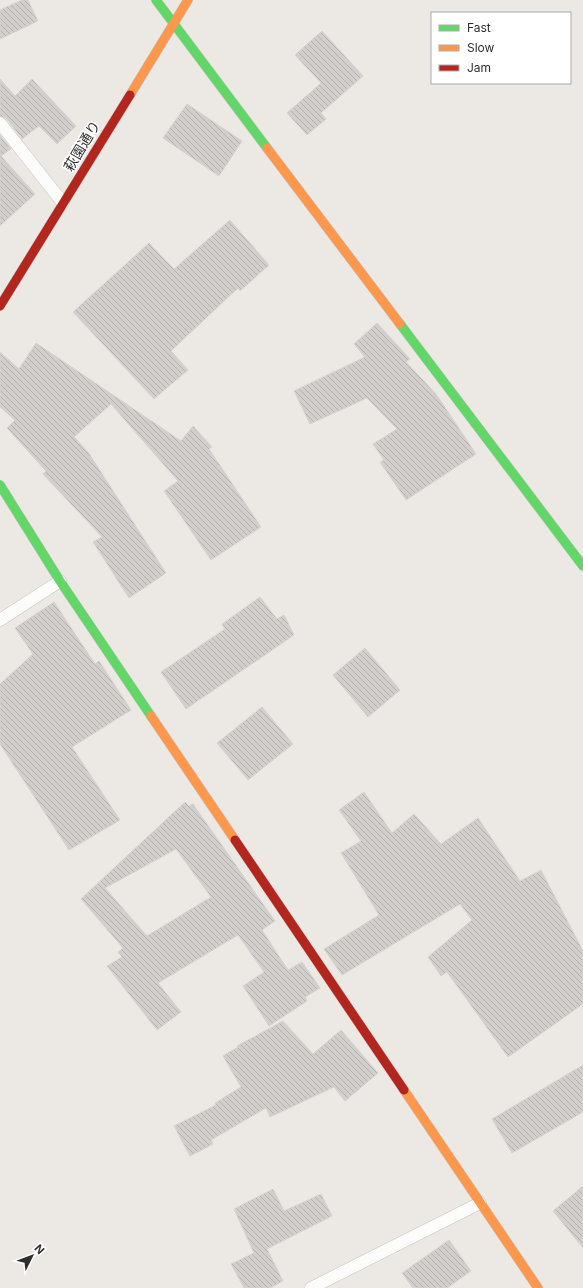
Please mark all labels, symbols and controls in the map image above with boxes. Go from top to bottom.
legend [431,12,571,84]
text: Fast [467,20,491,35]
text: Slow [467,40,495,55]
text: Jam [467,60,491,75]
street label: 萩園通り [60,117,103,174]
north arrow [12,1236,52,1276]
text: N [31,1242,47,1257]

